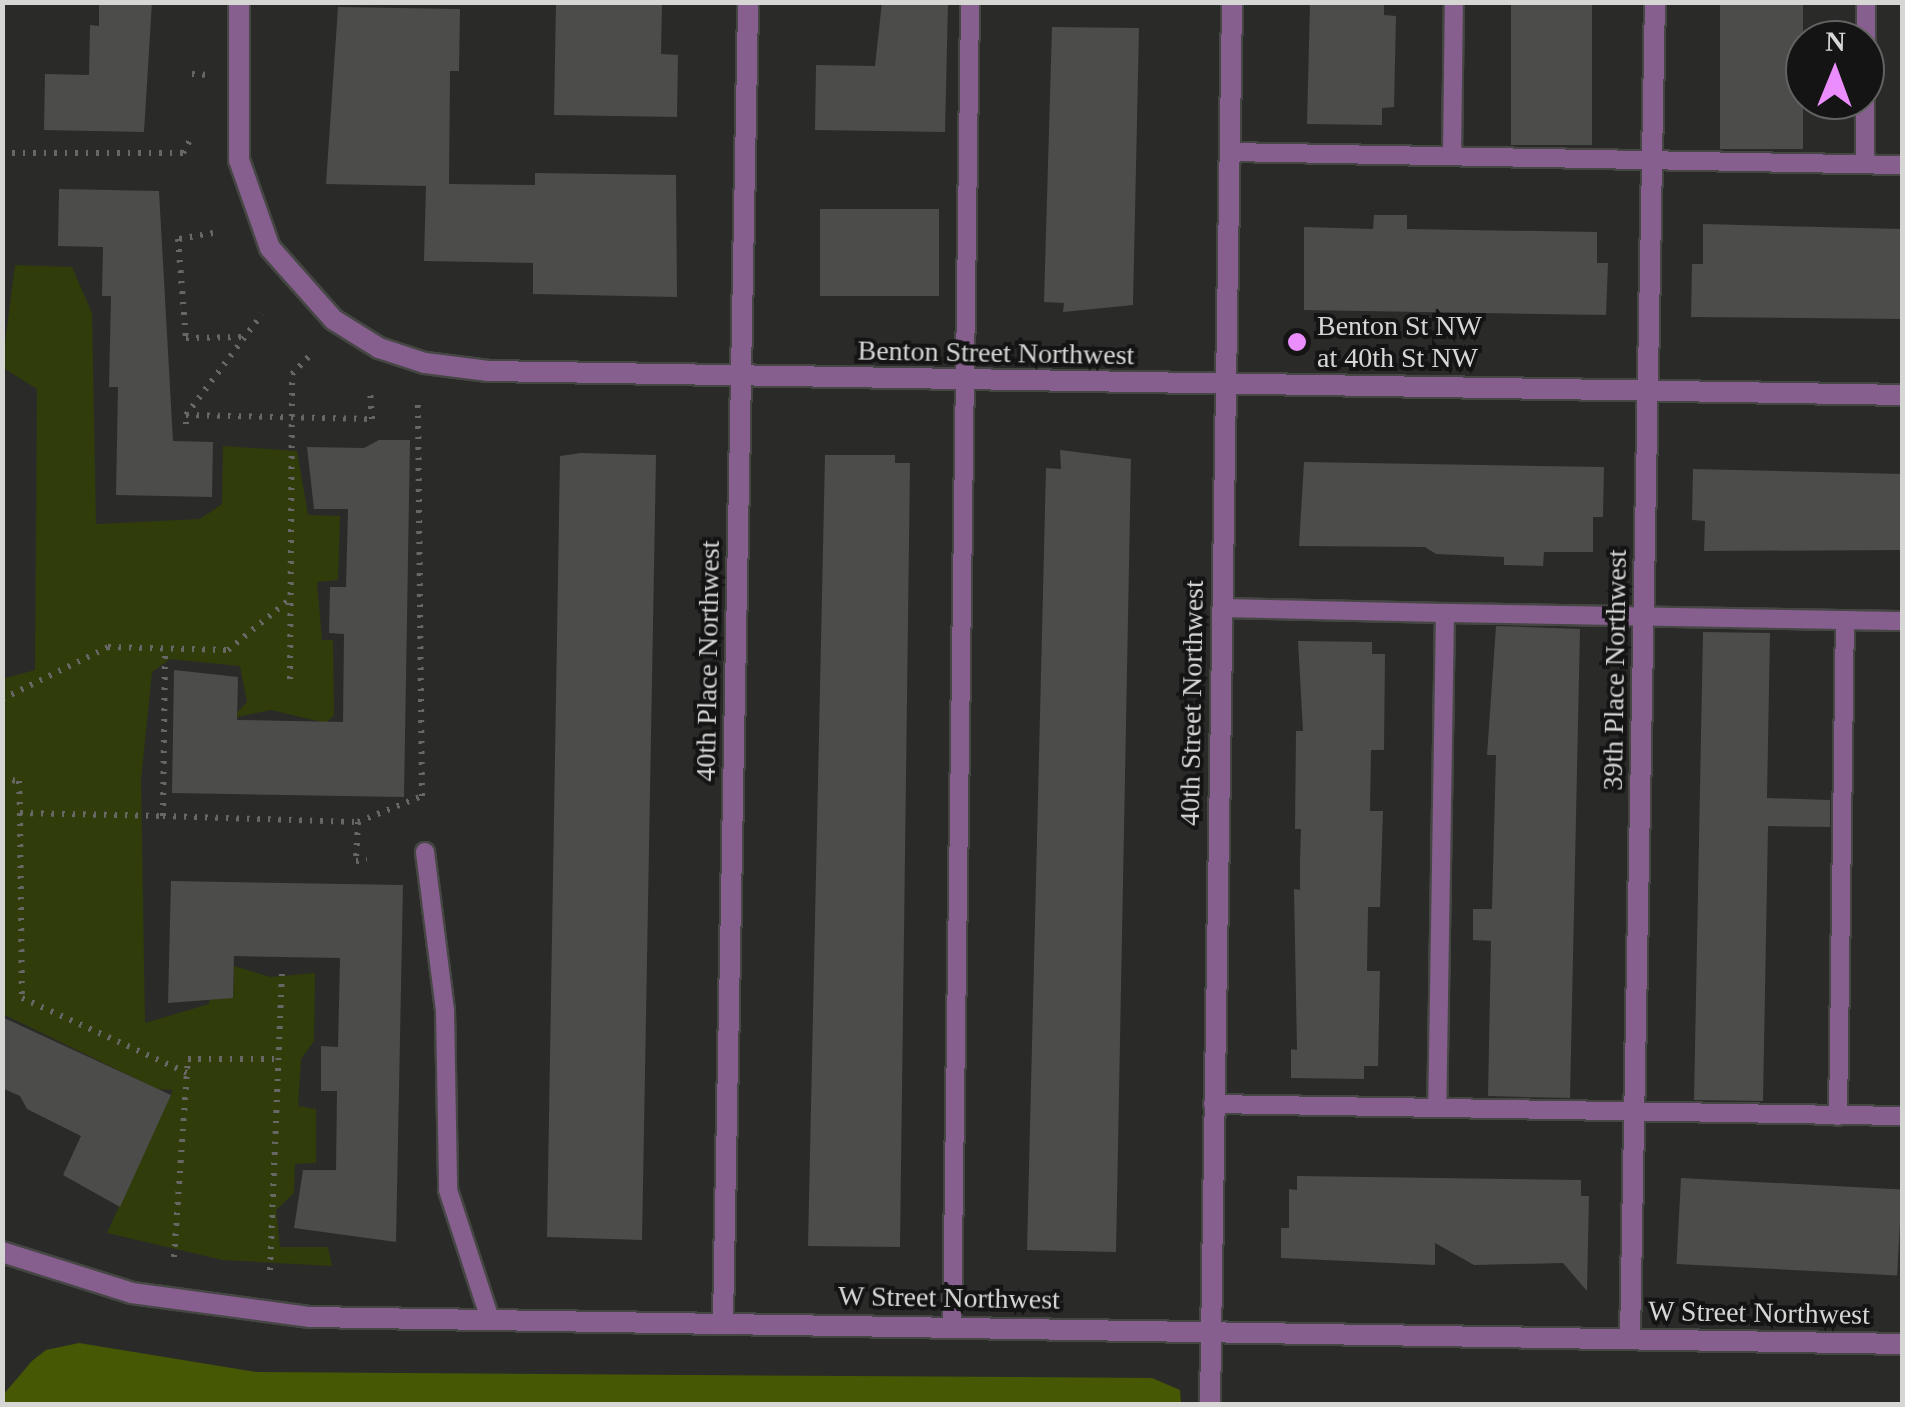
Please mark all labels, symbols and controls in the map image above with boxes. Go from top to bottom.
north arrow [1785,20,1885,120]
text: N [1825,26,1846,57]
place label: Benton St NW at 40th St NW [1317,309,1482,375]
marker: Benton St NW at 40th St NW [1286,331,1308,353]
street label: Benton Street Northwest [857,334,1135,372]
street label: 40th Place Northwest [689,540,727,782]
street label: 39th Place Northwest [1596,549,1634,791]
street label: 40th Street Northwest [1173,580,1211,826]
street label: W Street Northwest [838,1279,1060,1317]
street label: W Street Northwest [1648,1294,1870,1332]

